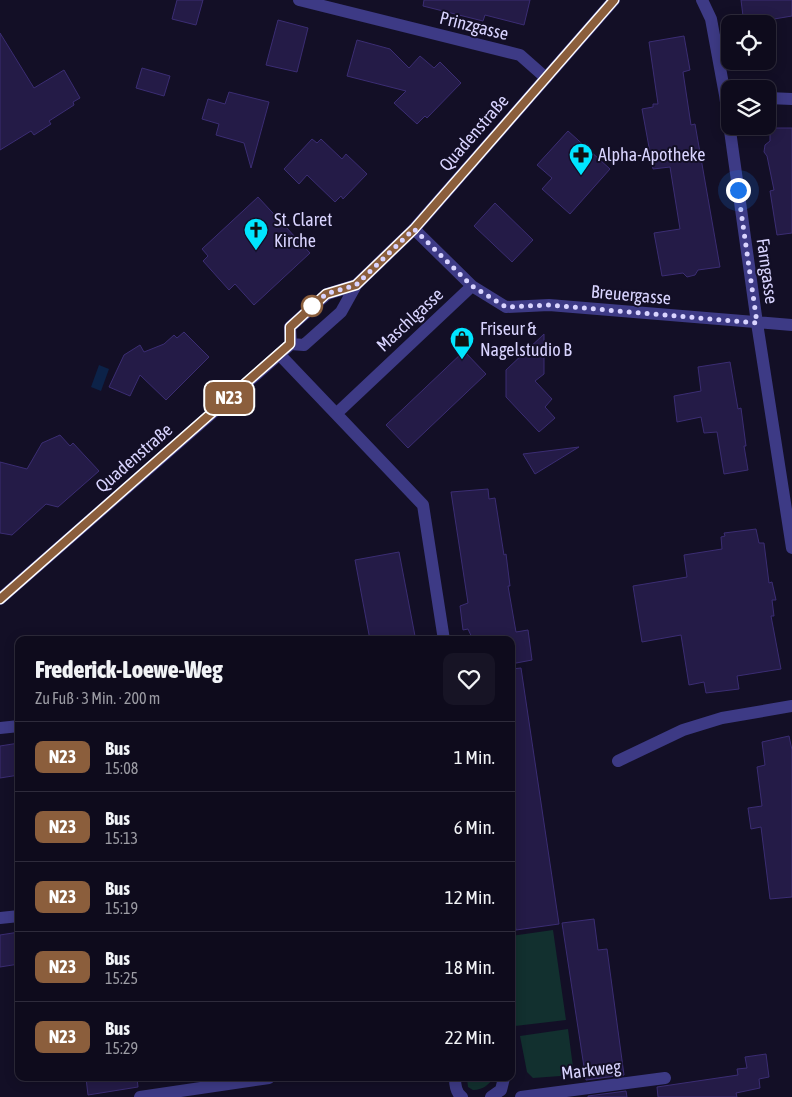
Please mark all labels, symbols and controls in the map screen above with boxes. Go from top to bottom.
street label: Prinzgasse [438,7,511,44]
map controls [721,15,776,135]
button: locate [721,15,776,70]
button: layers [721,80,776,135]
street label: Quadenstraße [435,90,513,175]
pharmacy icon: Alpha-Apotheke [568,142,594,176]
place label: Alpha-Apotheke [598,144,705,165]
your location [726,178,751,203]
place label: St. Claret Kirche [274,209,332,251]
church icon: St. Claret Kirche [243,217,269,251]
street label: Farngasse [753,237,782,305]
street label: Breuergasse [590,281,672,308]
street label: Maschlgasse [372,284,447,356]
unlabelled marker [301,295,323,317]
place label: Friseur & Nagelstudio B [480,318,572,360]
shop icon: Friseur & Nagelstudio B [449,326,475,360]
line badge: N23 [200,382,258,414]
text: N23 [215,387,243,408]
street label: Quadenstraße [91,419,176,497]
button: heart [443,653,495,705]
text: Frederick-Loewe-Weg [35,656,222,683]
text: Zu Fuß · 3 Min. · 200 m [35,689,160,707]
text: Bus [105,737,130,759]
text: N23 [49,746,76,767]
text: 1 Min. [454,746,495,768]
text: 15:08 [105,759,138,777]
text: Bus [105,807,130,829]
text: N23 [49,816,76,837]
text: 6 Min. [454,816,495,838]
text: 15:13 [105,829,138,847]
text: Bus [105,877,130,899]
text: N23 [49,886,76,907]
text: 12 Min. [445,886,495,908]
text: 15:19 [105,899,138,917]
text: Bus [105,947,130,969]
text: N23 [49,956,76,977]
text: 18 Min. [445,956,495,978]
text: 15:25 [105,969,138,987]
text: Bus [105,1017,130,1039]
text: N23 [49,1026,76,1047]
text: 22 Min. [445,1026,495,1048]
text: 15:29 [105,1039,138,1057]
street label: Markweg [560,1055,622,1084]

